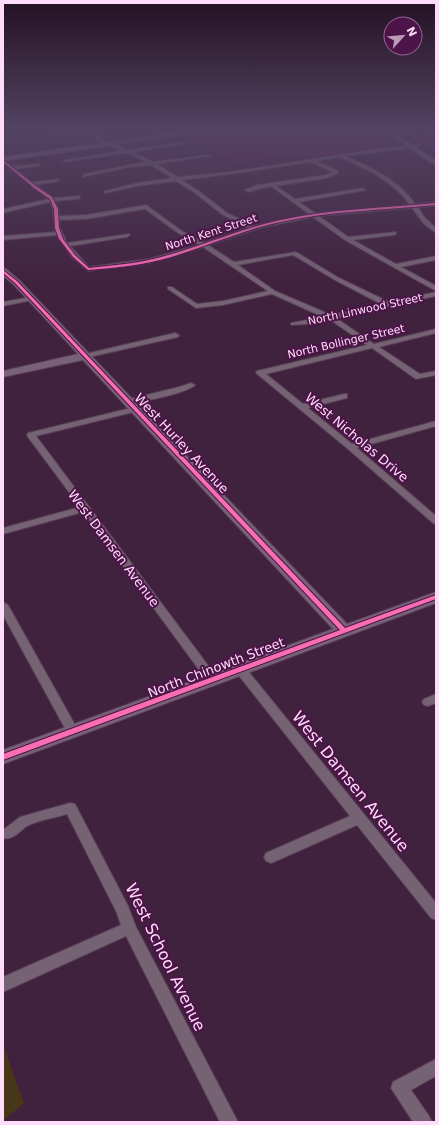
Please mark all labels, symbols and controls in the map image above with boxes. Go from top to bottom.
north arrow [383,16,423,56]
text: N [404,25,419,39]
street label: North Kent Street [164,211,259,253]
street label: North Linwood Street [307,291,424,328]
street label: North Bollinger Street [286,322,407,361]
street label: West Hurley Avenue [131,390,232,496]
street label: West Nicholas Drive [302,390,411,485]
street label: West Damsen Avenue [65,487,162,610]
street label: North Chinowth Street [146,634,287,700]
street label: West Damsen Avenue [288,707,413,855]
street label: West School Avenue [121,880,210,1034]

